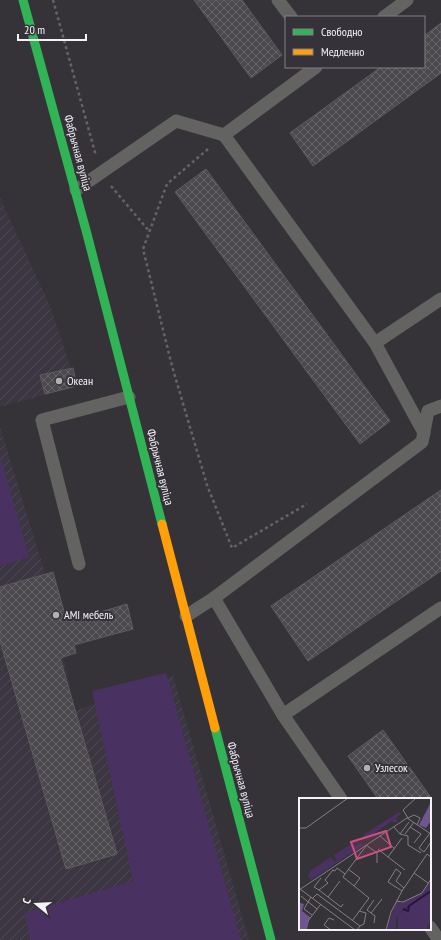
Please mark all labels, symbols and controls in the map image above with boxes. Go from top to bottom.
scale bar [18,16,86,42]
legend [285,16,425,68]
text: 20 m [24,22,45,37]
text: Свободно [321,24,363,39]
text: Медленно [321,44,364,59]
street label: Фабрычная вуліца [61,113,96,193]
place label: Океан [67,373,93,388]
marker: Океан [54,376,64,386]
street label: Фабрычная вуліца [144,427,177,507]
place label: AMI мебель [64,607,114,622]
marker: AMI мебель [51,610,61,620]
street label: Фабрычная вуліца [224,740,259,820]
place label: Узлесок [375,760,408,775]
marker: Узлесок [362,763,372,773]
inset map [299,798,431,930]
north arrow [16,884,56,924]
text: С [19,896,34,905]

